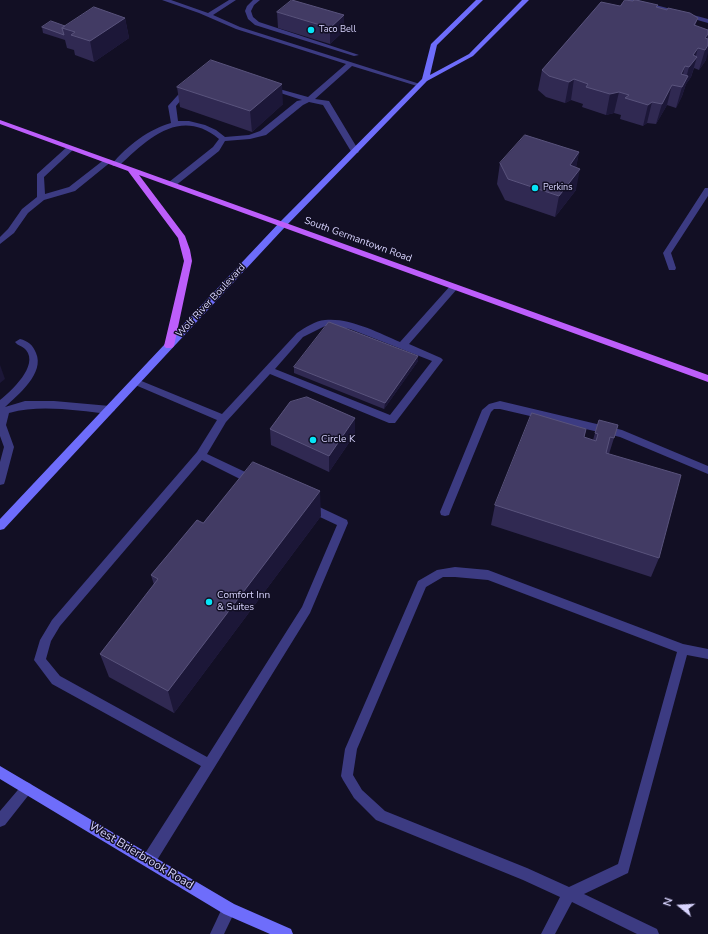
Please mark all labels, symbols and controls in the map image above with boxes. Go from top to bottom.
marker: Taco Bell [306,25,316,35]
place label: Taco Bell [319,25,356,35]
marker: Perkins [530,183,540,193]
place label: Perkins [543,183,573,193]
street label: South Germantown Road [303,215,413,265]
street label: Wolf River Boulevard [174,262,248,340]
place label: Circle K [321,434,355,446]
marker: Circle K [308,435,318,445]
place label: Comfort Inn & Suites [217,590,270,614]
marker: Comfort Inn & Suites [204,597,214,607]
street label: West Brierbrook Road [86,819,196,893]
north arrow [660,886,700,926]
text: N [660,896,677,908]

